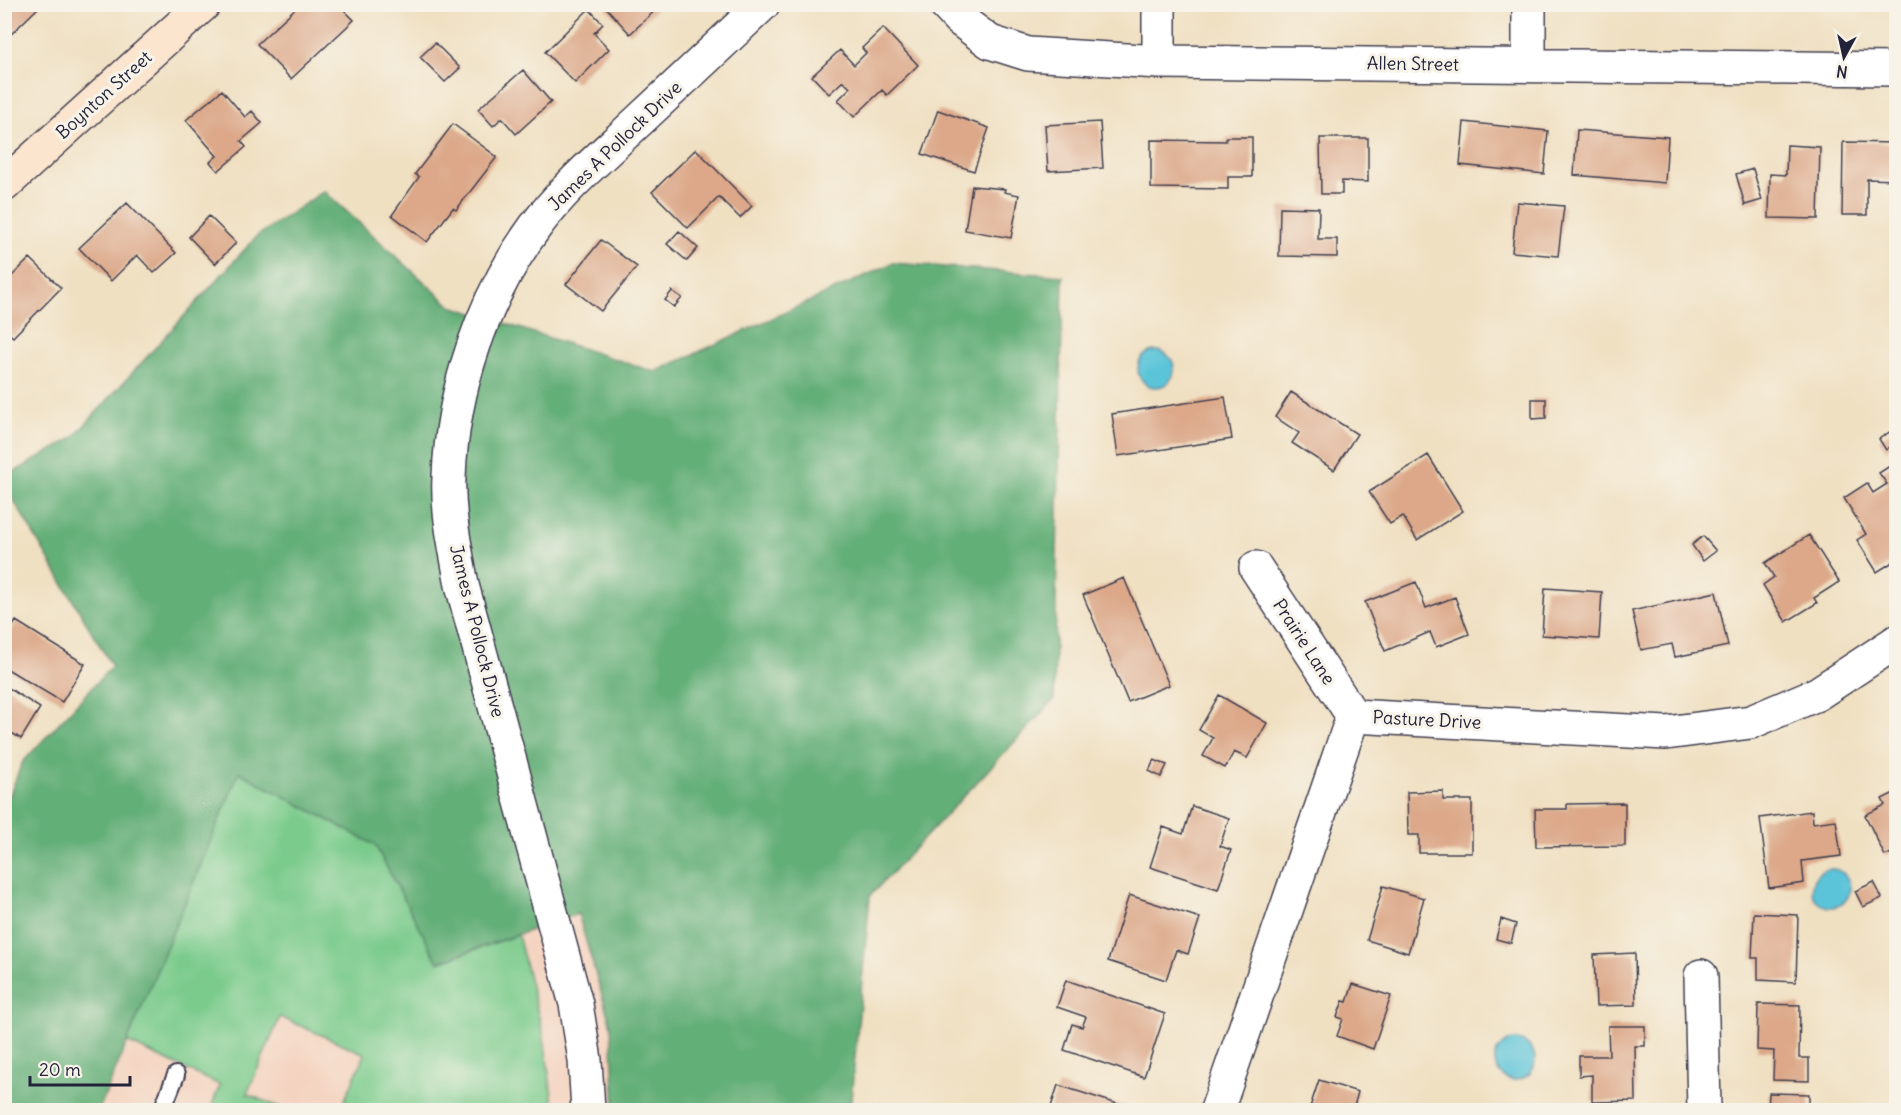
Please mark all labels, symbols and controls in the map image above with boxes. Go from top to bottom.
north arrow [1814,27,1874,87]
street label: Boynton Street [51,45,156,144]
street label: Allen Street [1367,51,1459,76]
text: N [1835,61,1849,83]
street label: James A Pollock Drive [543,76,686,215]
street label: James A Pollock Drive [445,542,510,720]
street label: Prairie Lane [1268,594,1341,689]
street label: Pasture Drive [1372,705,1482,734]
scale bar [30,1049,130,1087]
text: 20 m [39,1058,81,1081]

